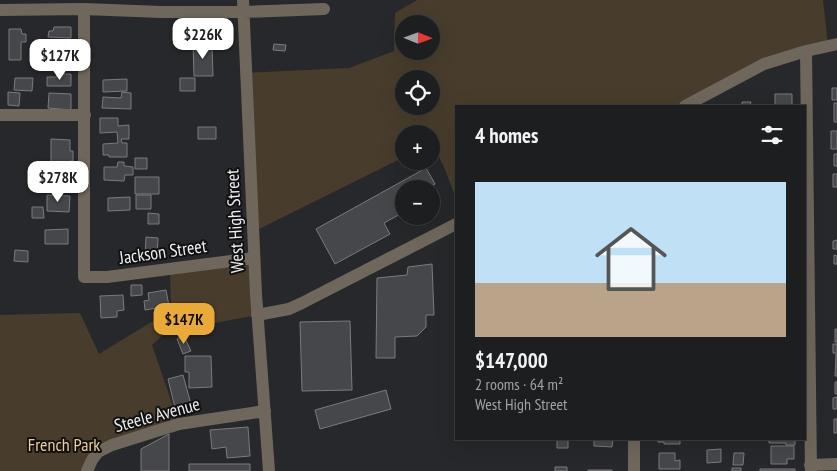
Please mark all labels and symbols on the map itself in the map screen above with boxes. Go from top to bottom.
north arrow [395,15,440,60]
pin: $226K [168,18,238,60]
pin: $127K [25,38,95,81]
pin: $278K [23,160,93,203]
street label: West High Street [220,168,249,274]
street label: Jackson Street [117,234,208,269]
pin: $147K [149,302,219,345]
street label: Steele Avenue [112,392,202,437]
park label: French Park [28,433,100,456]

